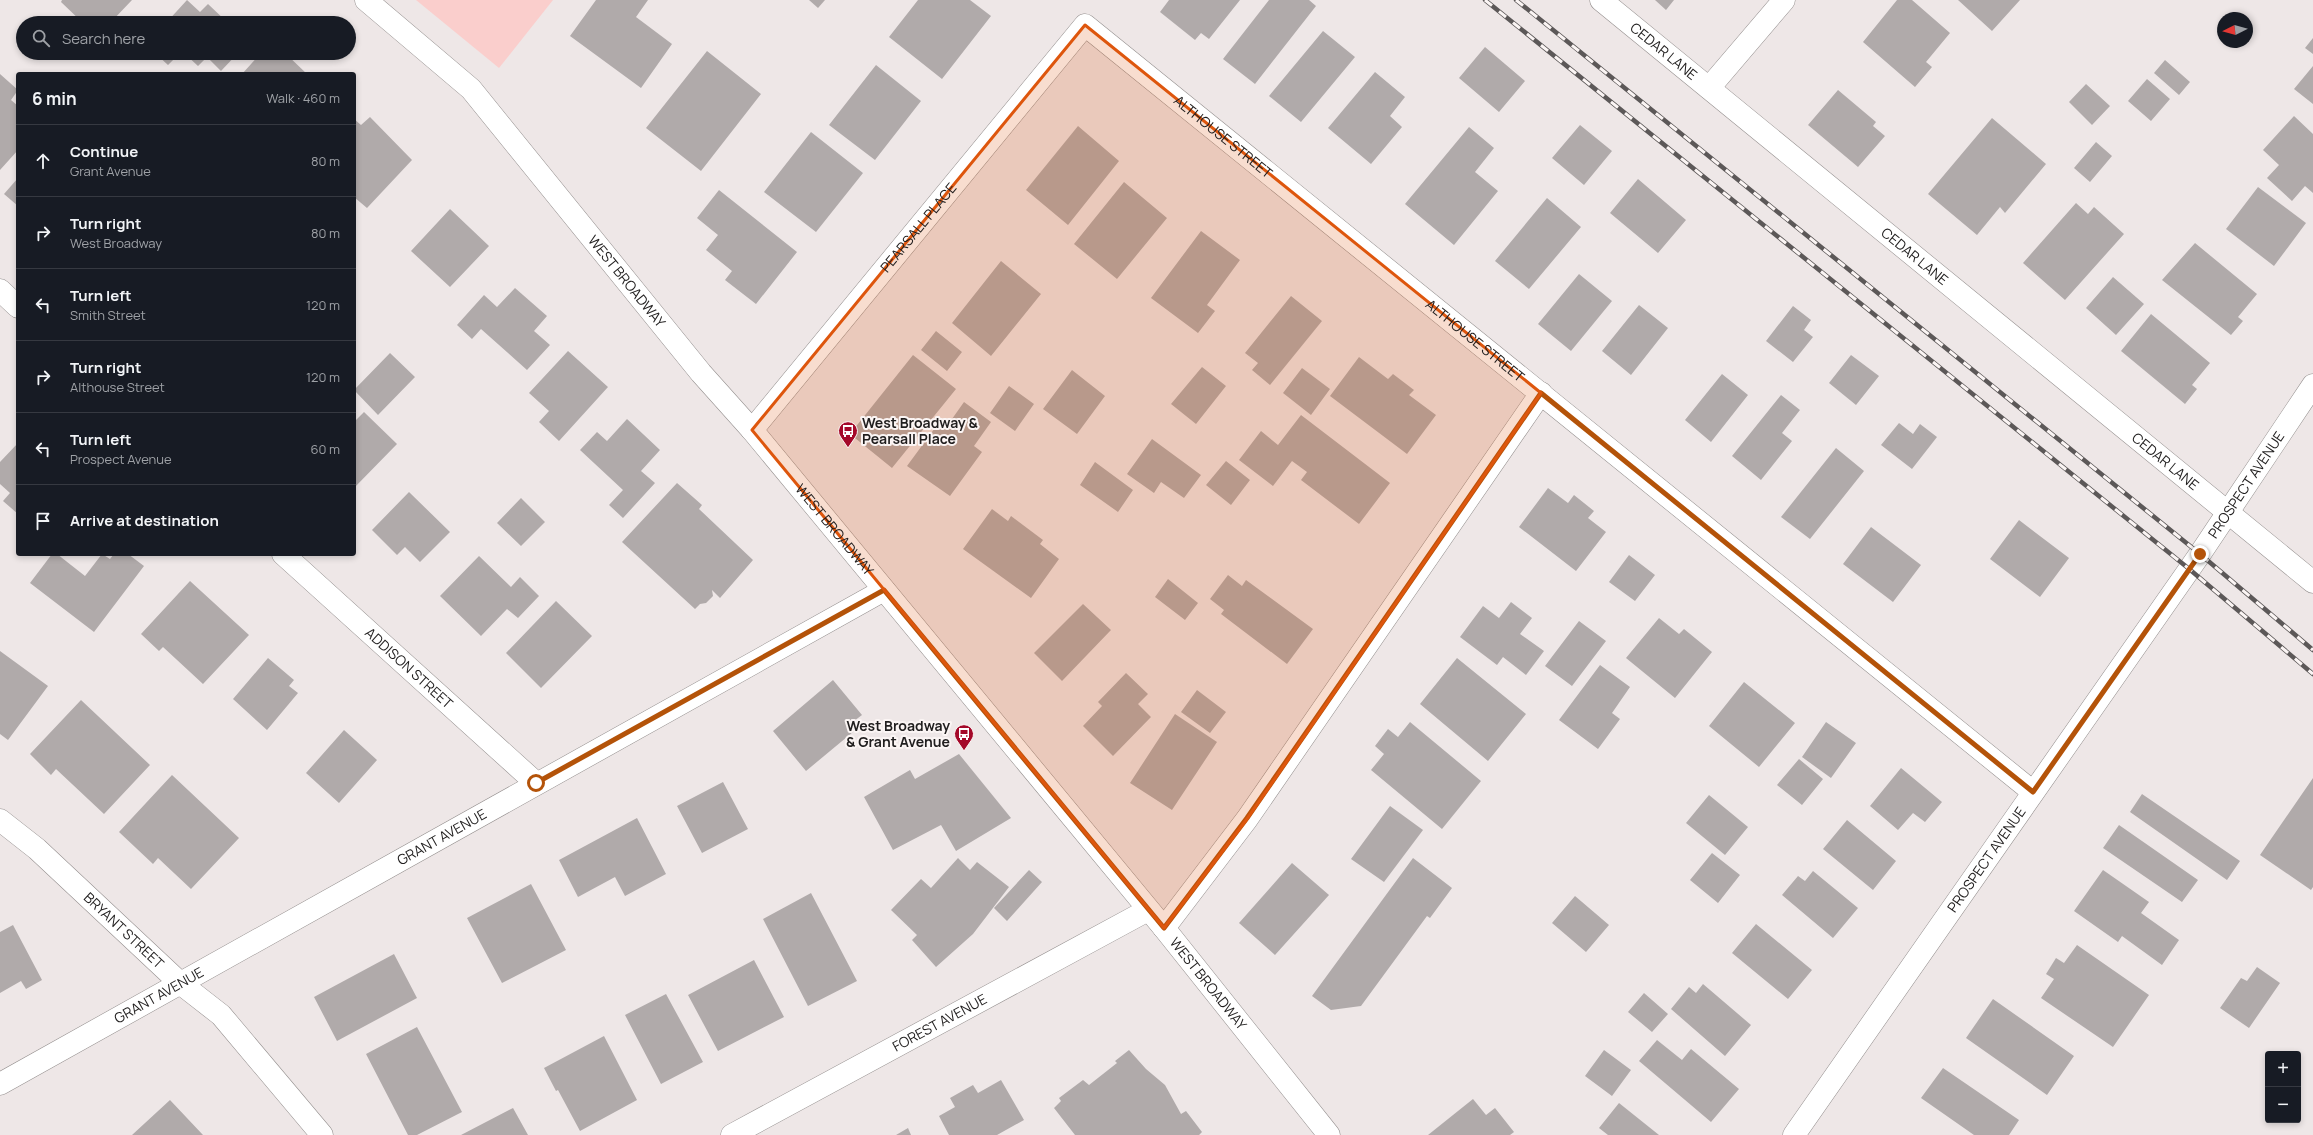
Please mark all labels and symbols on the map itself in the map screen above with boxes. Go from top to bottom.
north arrow [2217,12,2253,48]
street label: CEDAR LANE [1627,18,1702,84]
street label: ALTHOUSE STREET [1170,91,1277,182]
street label: PEARSALL PLACE [876,179,960,276]
street label: CEDAR LANE [1877,223,1952,289]
street label: WEST BROADWAY [584,231,670,331]
street label: ALTHOUSE STREET [1422,294,1529,386]
place label: West Broadway & Pearsall Place [862,413,978,448]
bus stop icon: West Broadway & Pearsall Place [837,420,859,448]
street label: PROSPECT AVENUE [2203,427,2288,542]
street label: CEDAR LANE [2128,428,2203,494]
street label: WEST BROADWAY [791,480,878,579]
route end [2191,545,2209,563]
street label: ADDISON STREET [361,623,458,713]
place label: West Broadway & Grant Avenue [846,716,950,751]
bus stop icon: West Broadway & Grant Avenue [953,723,975,751]
route start [527,774,545,792]
street label: PROSPECT AVENUE [1943,803,2030,916]
street label: GRANT AVENUE [393,804,490,869]
street label: BRYANT STREET [80,888,169,973]
street label: WEST BROADWAY [1166,933,1252,1034]
street label: GRANT AVENUE [111,962,207,1027]
street label: FOREST AVENUE [889,989,990,1056]

